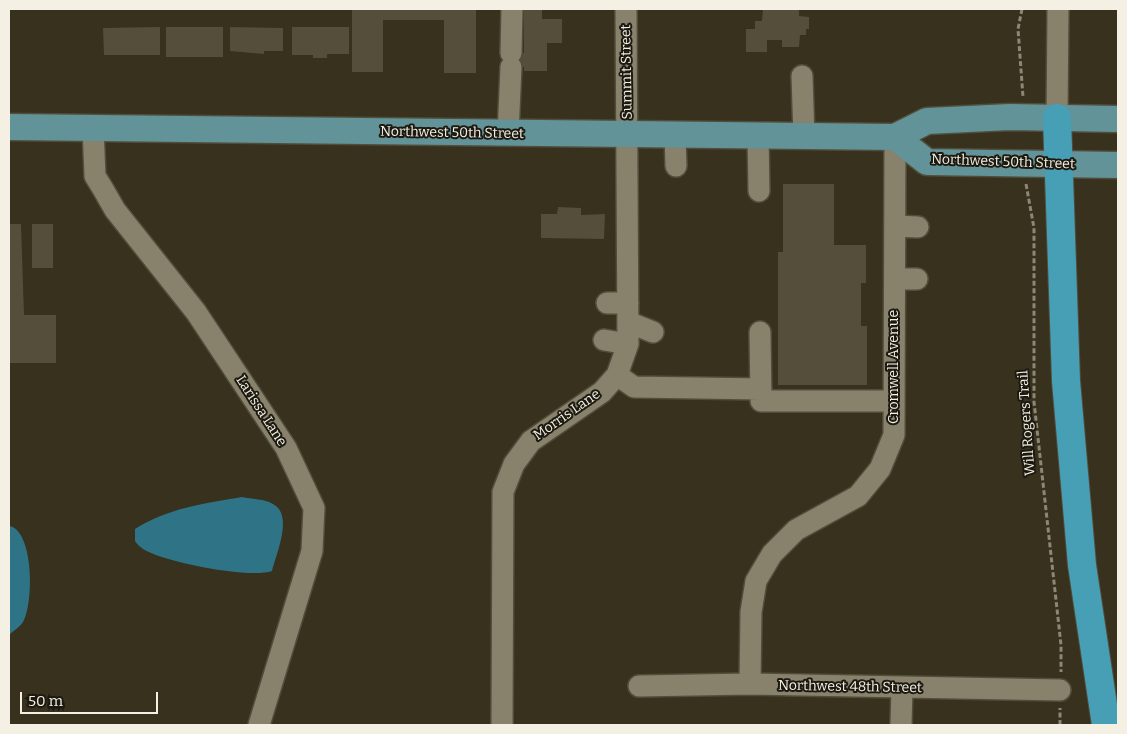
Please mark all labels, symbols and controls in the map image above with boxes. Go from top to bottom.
street label: Summit Street [618,24,636,120]
street label: Northwest 50th Street [380,123,524,143]
street label: Northwest 50th Street [931,151,1075,173]
street label: Cromwell Avenue [886,310,902,424]
street label: Will Rogers Trail [1015,370,1039,476]
street label: Larissa Lane [232,372,290,450]
street label: Morris Lane [530,386,604,444]
street label: Northwest 48th Street [778,677,922,697]
scale bar [22,682,160,714]
text: 50 m [28,692,63,710]

